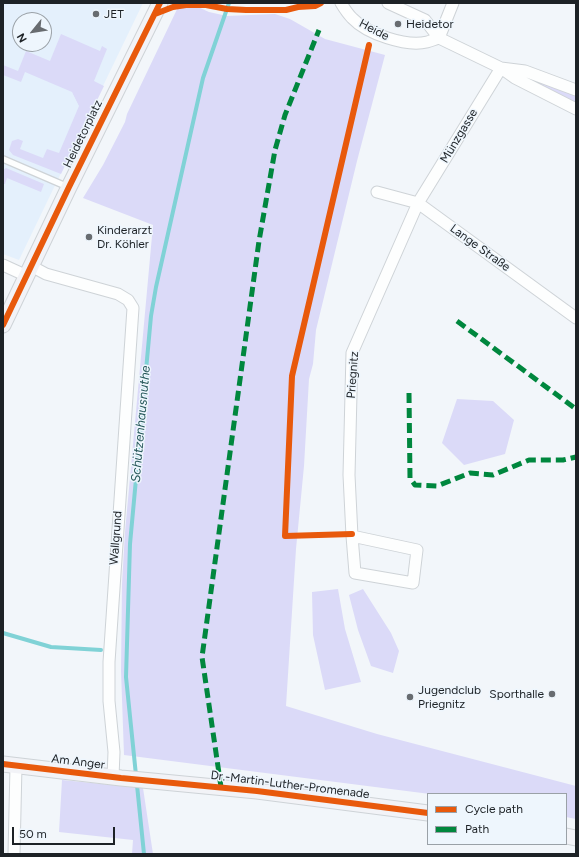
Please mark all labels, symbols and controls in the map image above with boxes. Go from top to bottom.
place label: JET [104,7,124,21]
marker: JET [91,9,101,19]
north arrow [12,12,52,52]
street label: Heide [357,16,391,44]
place label: Heidetor [406,17,453,31]
marker: Heidetor [393,19,403,29]
text: N [14,31,30,45]
street label: Heidetorplatz [60,98,106,170]
street label: Münzgasse [437,106,481,166]
street label: Lange Straße [447,221,513,275]
place label: Kinderarzt Dr. Köhler [97,223,152,251]
marker: Kinderarzt Dr. Köhler [84,232,94,242]
street label: Priegnitz [344,351,362,399]
water label: Schützenhausnuthe [128,365,154,483]
street label: Wallgrund [107,511,125,565]
place label: Jugendclub Priegnitz [418,683,481,711]
place label: Sporthalle [489,687,544,701]
marker: Sporthalle [547,689,557,699]
marker: Jugendclub Priegnitz [405,692,415,702]
street label: Am Anger [50,752,106,772]
street label: Dr.-Martin-Luther-Promenade [210,768,370,802]
legend [427,793,567,845]
text: Cycle path [465,802,523,816]
scale bar [14,819,117,845]
text: Path [465,822,489,836]
text: 50 m [19,827,47,841]

